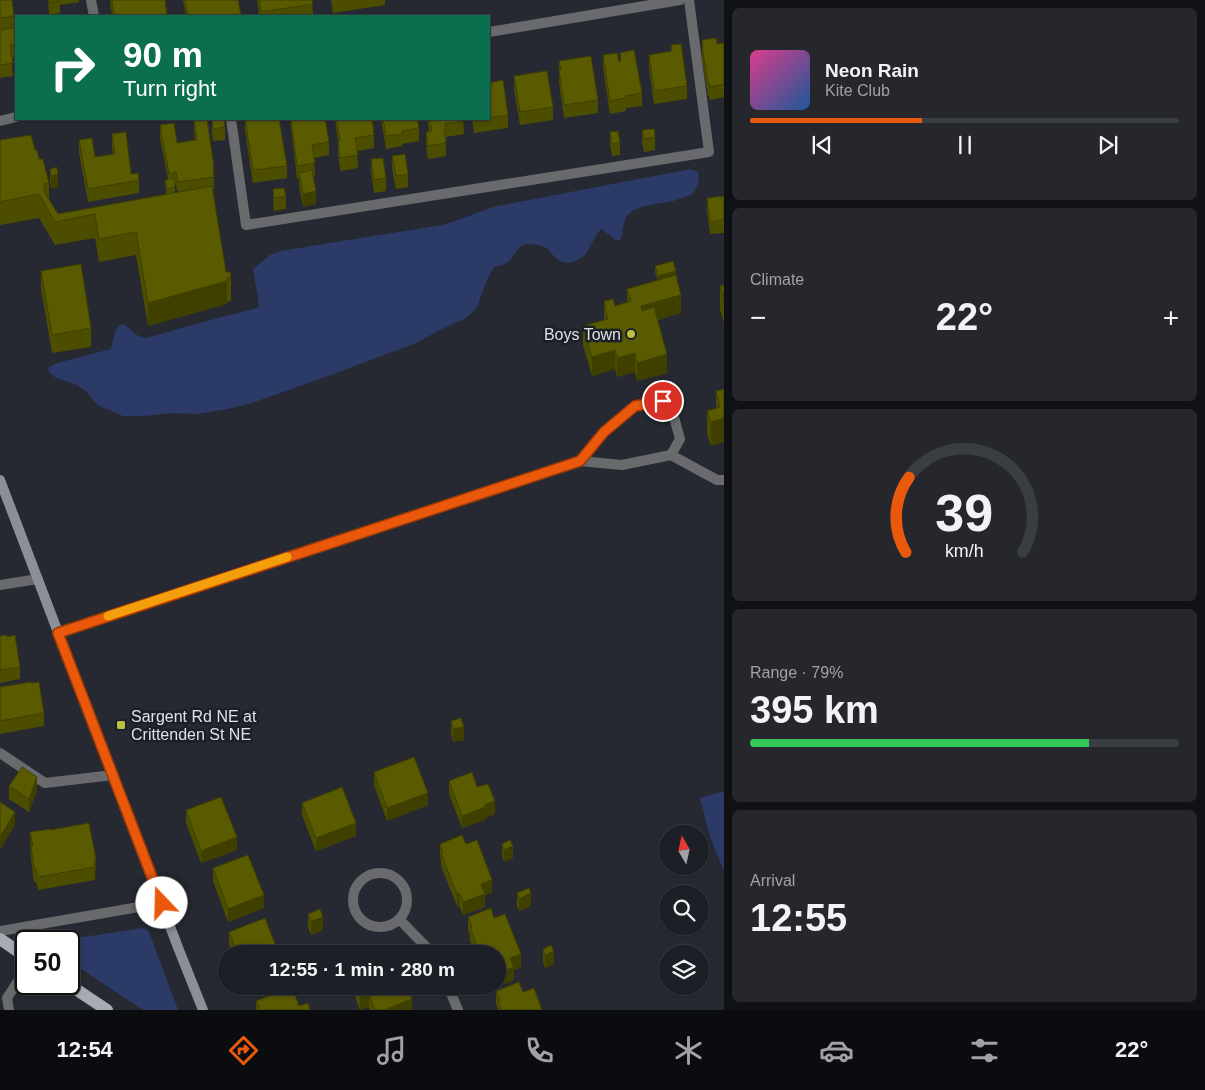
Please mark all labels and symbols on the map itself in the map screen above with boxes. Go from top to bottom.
place label: Boys Town [544,326,621,343]
marker: Boys Town [625,328,637,340]
pin [642,380,684,422]
place label: Sargent Rd NE at Crittenden St NE [131,708,257,743]
marker: Sargent Rd NE at Crittenden St NE [115,719,127,731]
north arrow [659,825,709,875]
position arrow [135,876,187,928]
speed limit sign: 50 [15,930,80,995]

